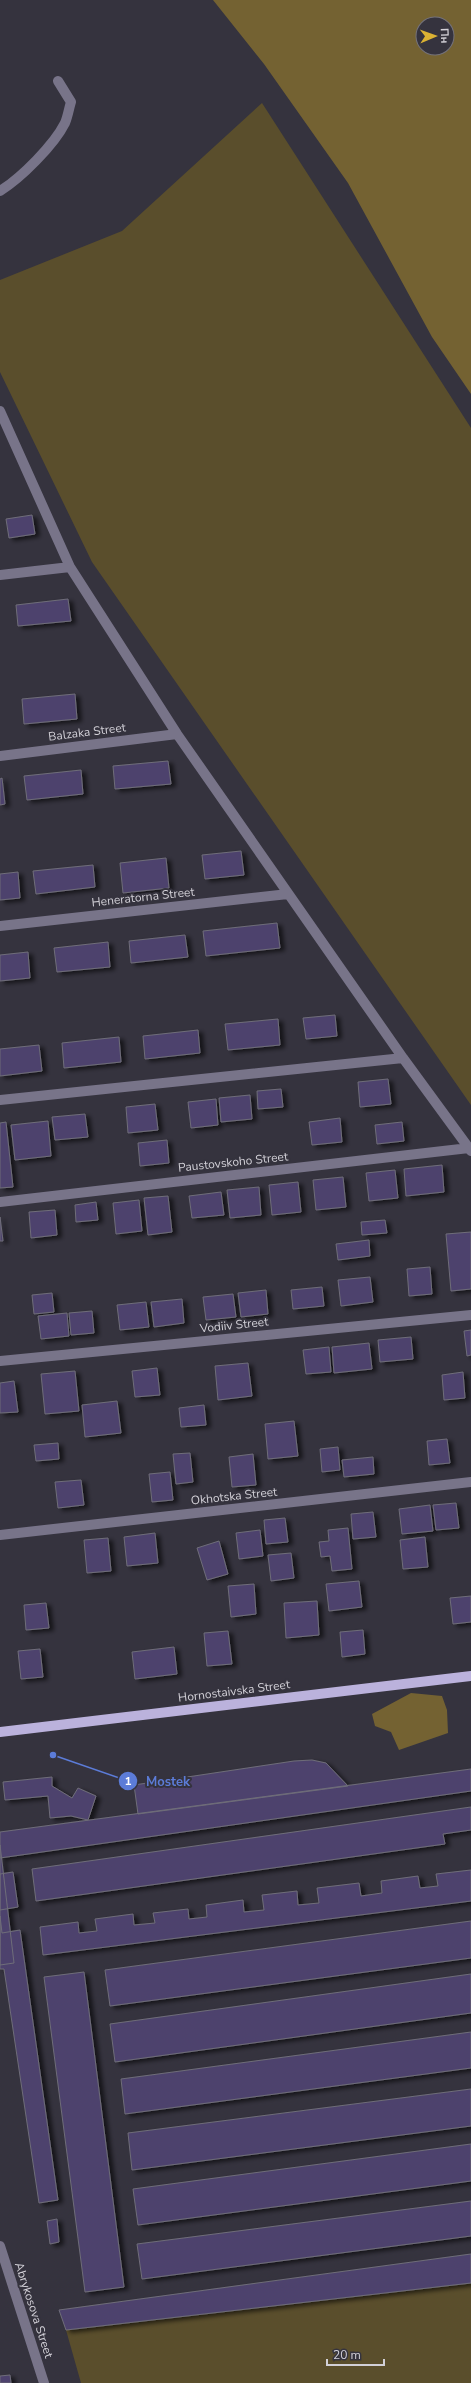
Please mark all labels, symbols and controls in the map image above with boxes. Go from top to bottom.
north arrow [415,16,455,56]
text: Пн [437,28,452,43]
street label: Balzaka Street [47,719,127,745]
street label: Heneratorna Street [91,884,196,910]
street label: Paustovskoho Street [177,1148,290,1176]
street label: Vodiiv Street [198,1313,270,1337]
street label: Okhotska Street [190,1483,279,1508]
street label: Hornostaivska Street [177,1676,292,1706]
callout: Mostek [118,1769,198,1794]
text: 1 [124,1773,132,1789]
text: Mostek [146,1773,191,1791]
street label: Abrykosova Street [11,2260,57,2361]
scale bar [327,2341,384,2367]
text: 20 m [333,2347,361,2363]

